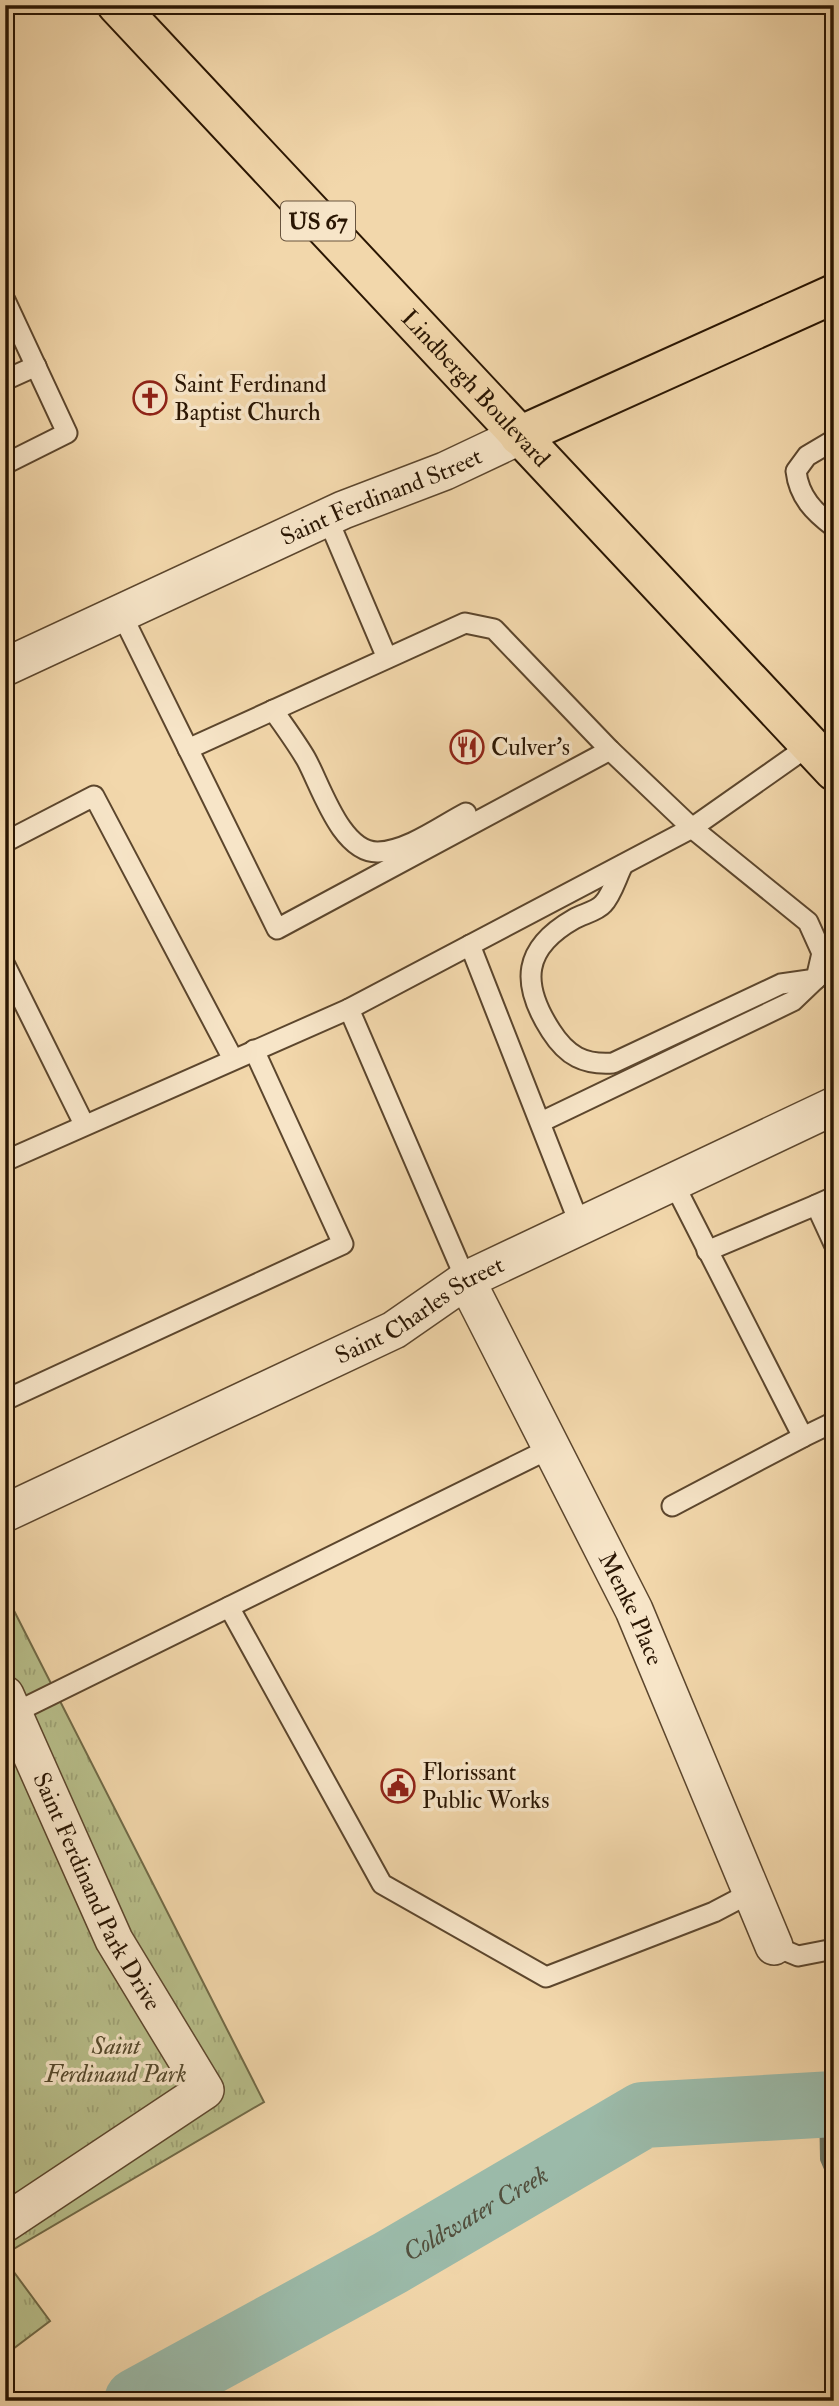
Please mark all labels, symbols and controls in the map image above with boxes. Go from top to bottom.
road number: US 67 [281,202,355,241]
street label: Lindbergh Boulevard [394,303,557,474]
place label: Saint Ferdinand Baptist Church [174,369,327,428]
church icon: Saint Ferdinand Baptist Church [131,379,169,417]
street label: Saint Ferdinand Street [276,441,487,553]
restaurant icon: Culver's [448,728,486,766]
place label: Culver's [491,732,570,763]
street label: Saint Charles Street [330,1249,509,1371]
street label: Menke Place [591,1547,670,1670]
place label: Florissant Public Works [422,1757,549,1816]
public building icon: Florissant Public Works [379,1767,417,1805]
street label: Saint Ferdinand Park Drive [25,1768,168,2016]
park label: Saint Ferdinand Park [44,2031,187,2090]
water label: Coldwater Creek [397,2159,554,2269]

